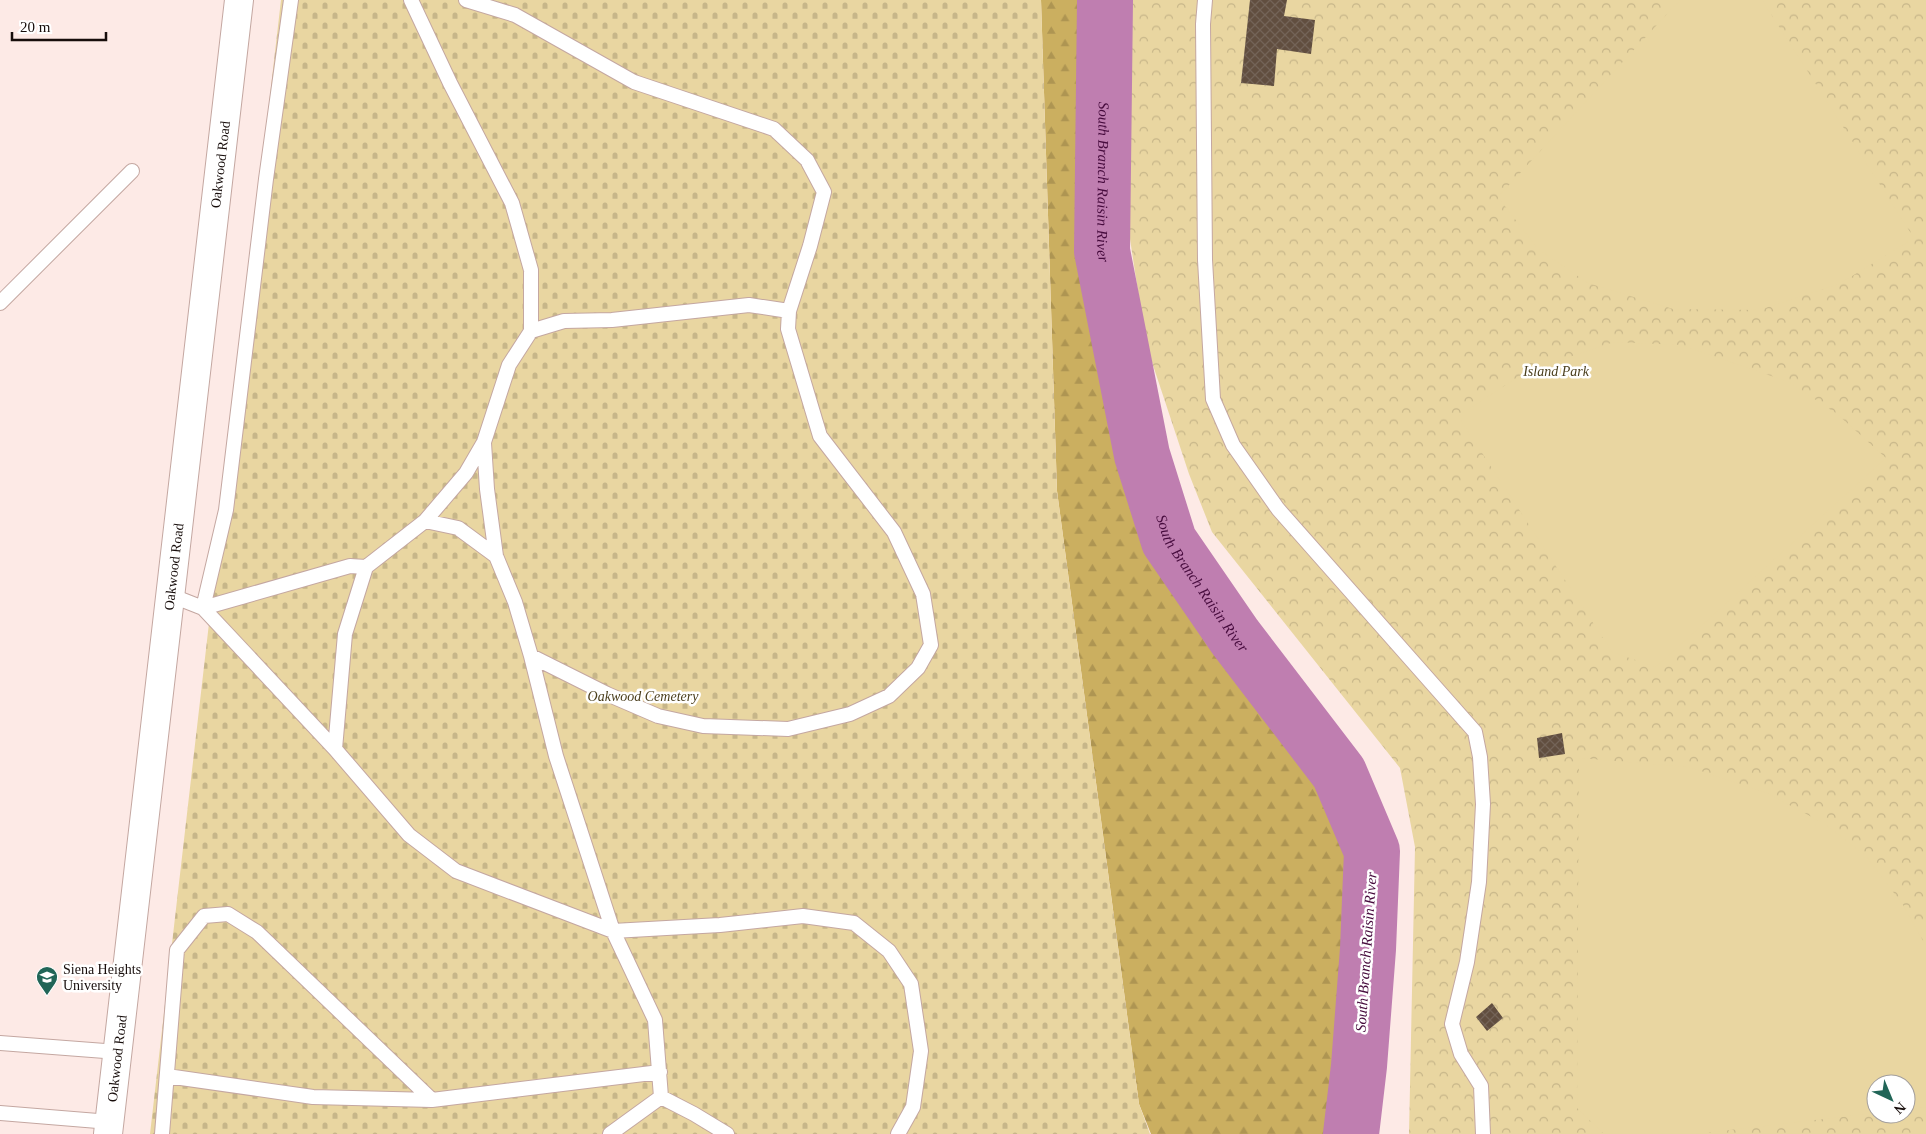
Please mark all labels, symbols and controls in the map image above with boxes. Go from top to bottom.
scale bar [12,10,106,42]
text: 20 m [20,19,51,35]
water label: South Branch Raisin River [1094,102,1112,264]
street label: Oakwood Road [208,120,232,209]
park label: Island Park [1522,364,1590,379]
water label: South Branch Raisin River [1153,513,1252,655]
street label: Oakwood Road [161,522,186,611]
park label: Oakwood Cemetery [588,689,699,704]
water label: South Branch Raisin River [1352,871,1380,1033]
place label: Siena Heights University [63,962,141,993]
school or university icon: Siena Heights University [35,965,59,996]
street label: Oakwood Road [104,1014,129,1103]
north arrow [1866,1074,1916,1124]
text: N [1891,1099,1909,1117]

